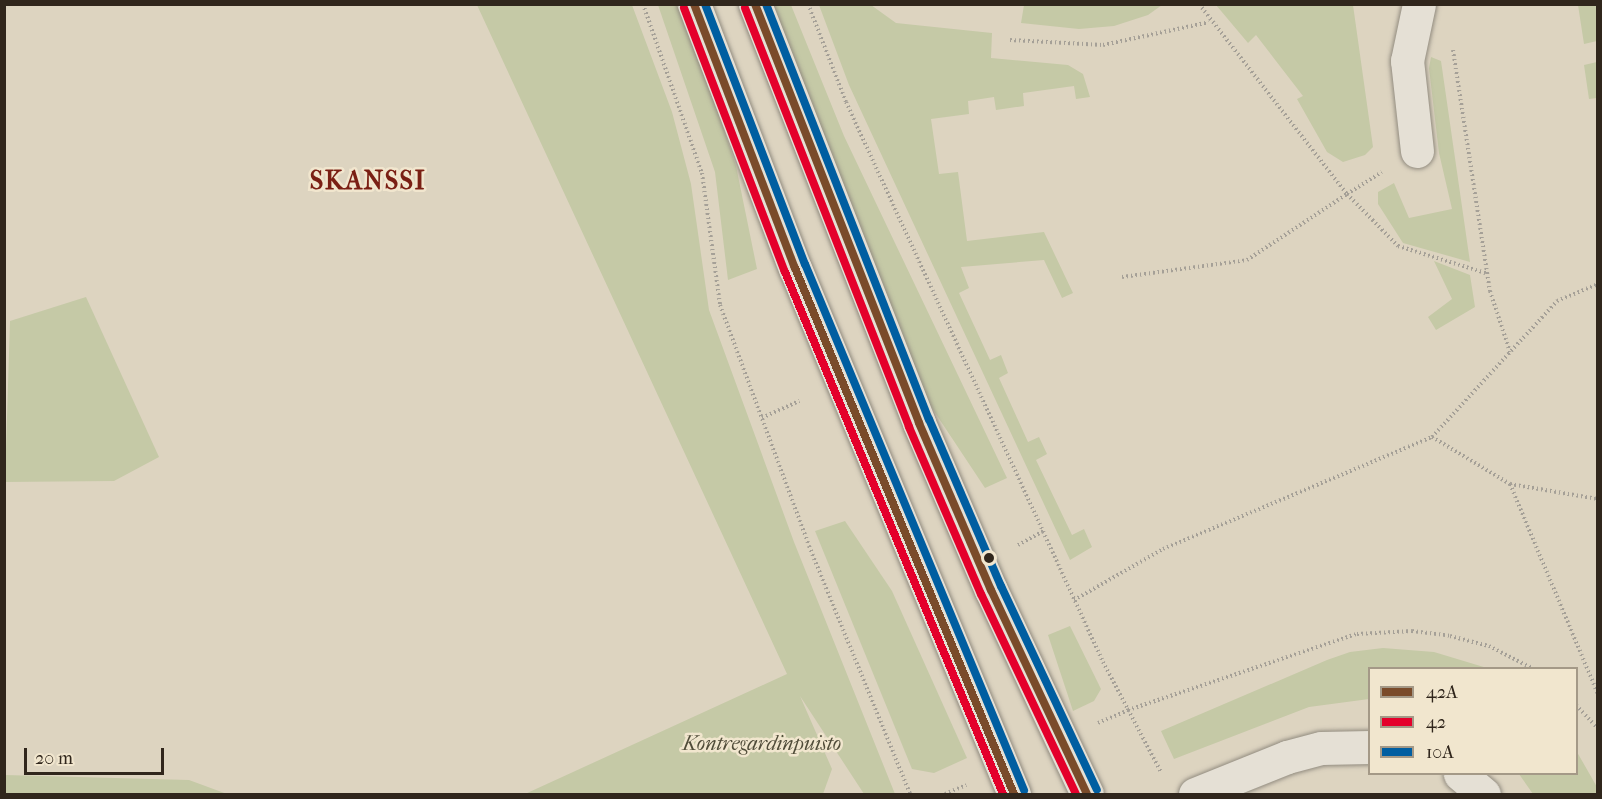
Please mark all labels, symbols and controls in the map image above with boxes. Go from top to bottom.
district label: SKANSSI [310,165,426,197]
unlabelled marker [983,552,995,564]
legend [1368,667,1578,775]
text: 42A [1426,682,1458,703]
text: 42 [1426,712,1446,733]
park label: Kontregardinpuisto [683,731,841,755]
scale bar [27,736,166,774]
text: 10A [1426,742,1454,763]
text: 20 m [35,748,73,769]

